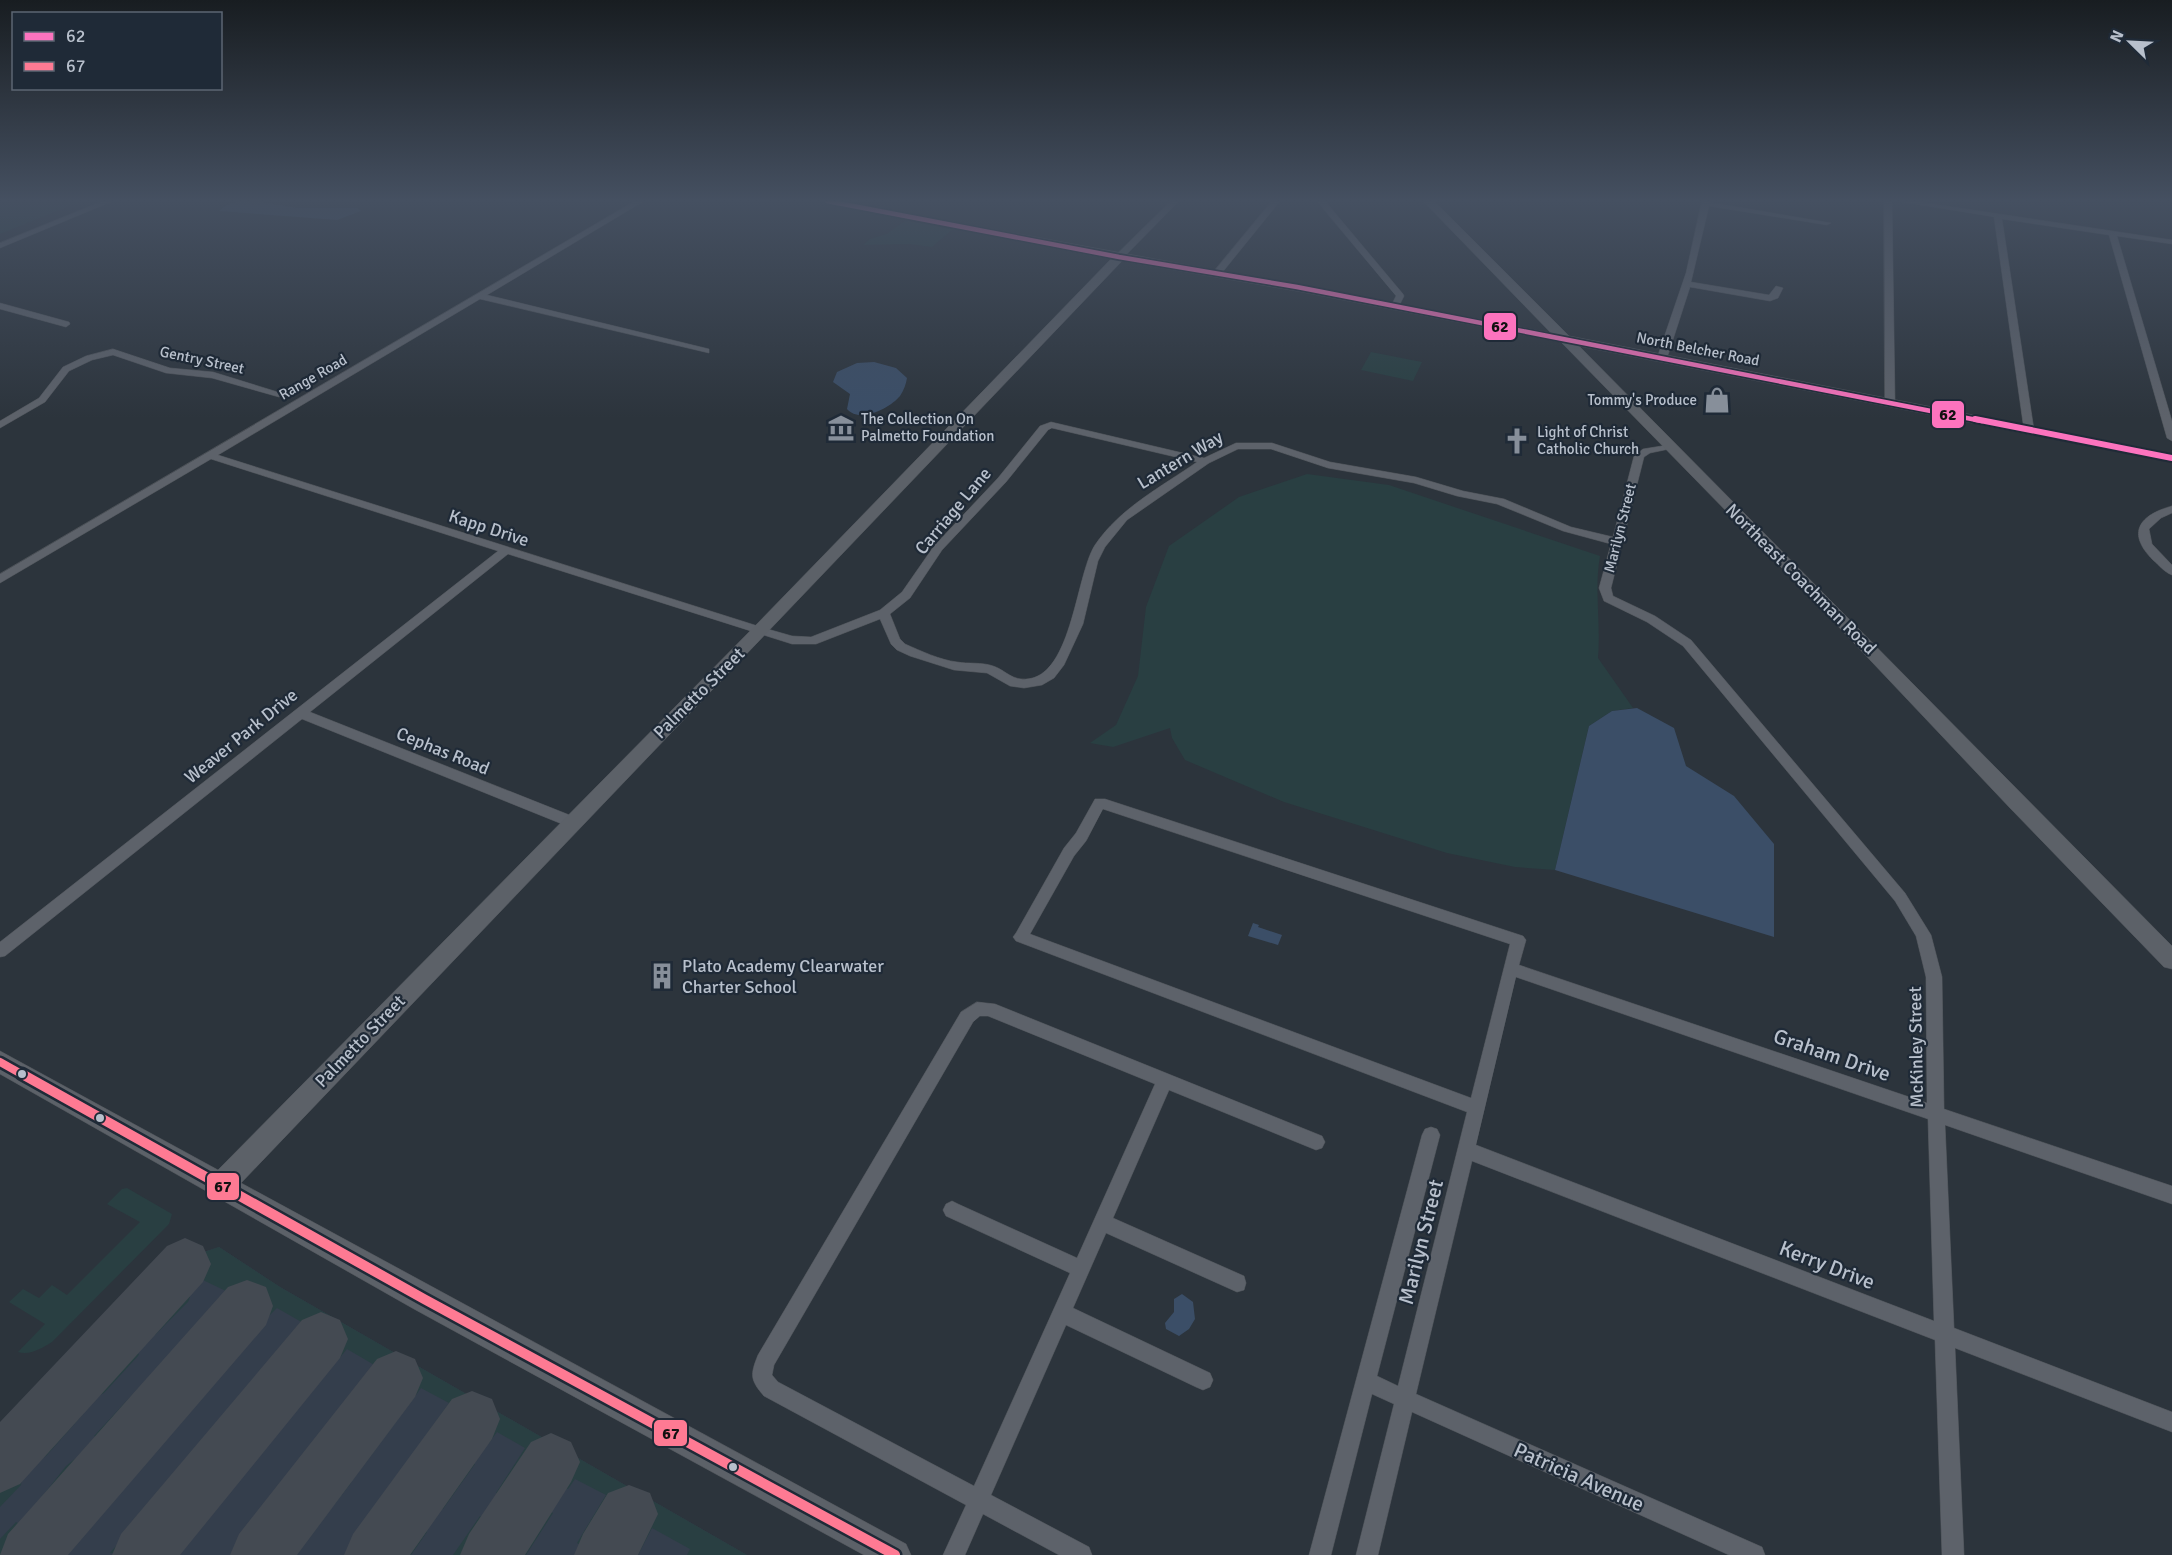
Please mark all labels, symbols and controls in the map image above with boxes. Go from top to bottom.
legend [12,12,222,90]
north arrow [2100,12,2160,72]
text: 62 [66,25,85,47]
text: N [2106,27,2129,45]
text: 67 [66,55,85,77]
line badge: 62 [1483,312,1517,341]
text: 62 [1491,317,1509,337]
street label: North Belcher Road [1635,328,1761,370]
street label: Gentry Street [158,342,246,378]
street label: Range Road [276,350,350,404]
shop icon: Tommy's Produce [1702,385,1732,415]
place label: Tommy's Produce [1588,391,1697,409]
line badge: 62 [1931,400,1965,429]
text: 62 [1939,405,1957,425]
place label: The Collection On Palmetto Foundation [861,410,995,445]
museum icon: The Collection On Palmetto Foundation [826,413,856,443]
place label: Light of Christ Catholic Church [1537,423,1639,458]
street label: Lantern Way [1133,426,1227,494]
church icon: Light of Christ Catholic Church [1502,426,1532,456]
street label: Carriage Lane [910,463,996,559]
street label: Marilyn Street [1600,481,1640,575]
street label: Northeast Coachman Road [1721,499,1881,659]
street label: Kapp Drive [446,505,532,551]
street label: Palmetto Street [649,643,749,743]
street label: Weaver Park Drive [180,684,302,788]
street label: Cephas Road [393,722,493,780]
place label: Plato Academy Clearwater Charter School [682,955,884,998]
building icon: Plato Academy Clearwater Charter School [647,961,677,991]
street label: McKinley Street [1904,986,1928,1108]
street label: Palmetto Street [310,990,410,1092]
street label: Graham Drive [1770,1023,1894,1087]
unlabelled marker [16,1068,28,1080]
unlabelled marker [94,1112,106,1124]
line badge: 67 [206,1172,240,1201]
text: 67 [214,1177,232,1197]
street label: Marilyn Street [1393,1177,1449,1307]
street label: Kerry Drive [1776,1235,1878,1295]
line badge: 67 [653,1419,688,1447]
text: 67 [662,1424,680,1444]
street label: Patricia Avenue [1510,1437,1648,1517]
unlabelled marker [727,1461,739,1473]

